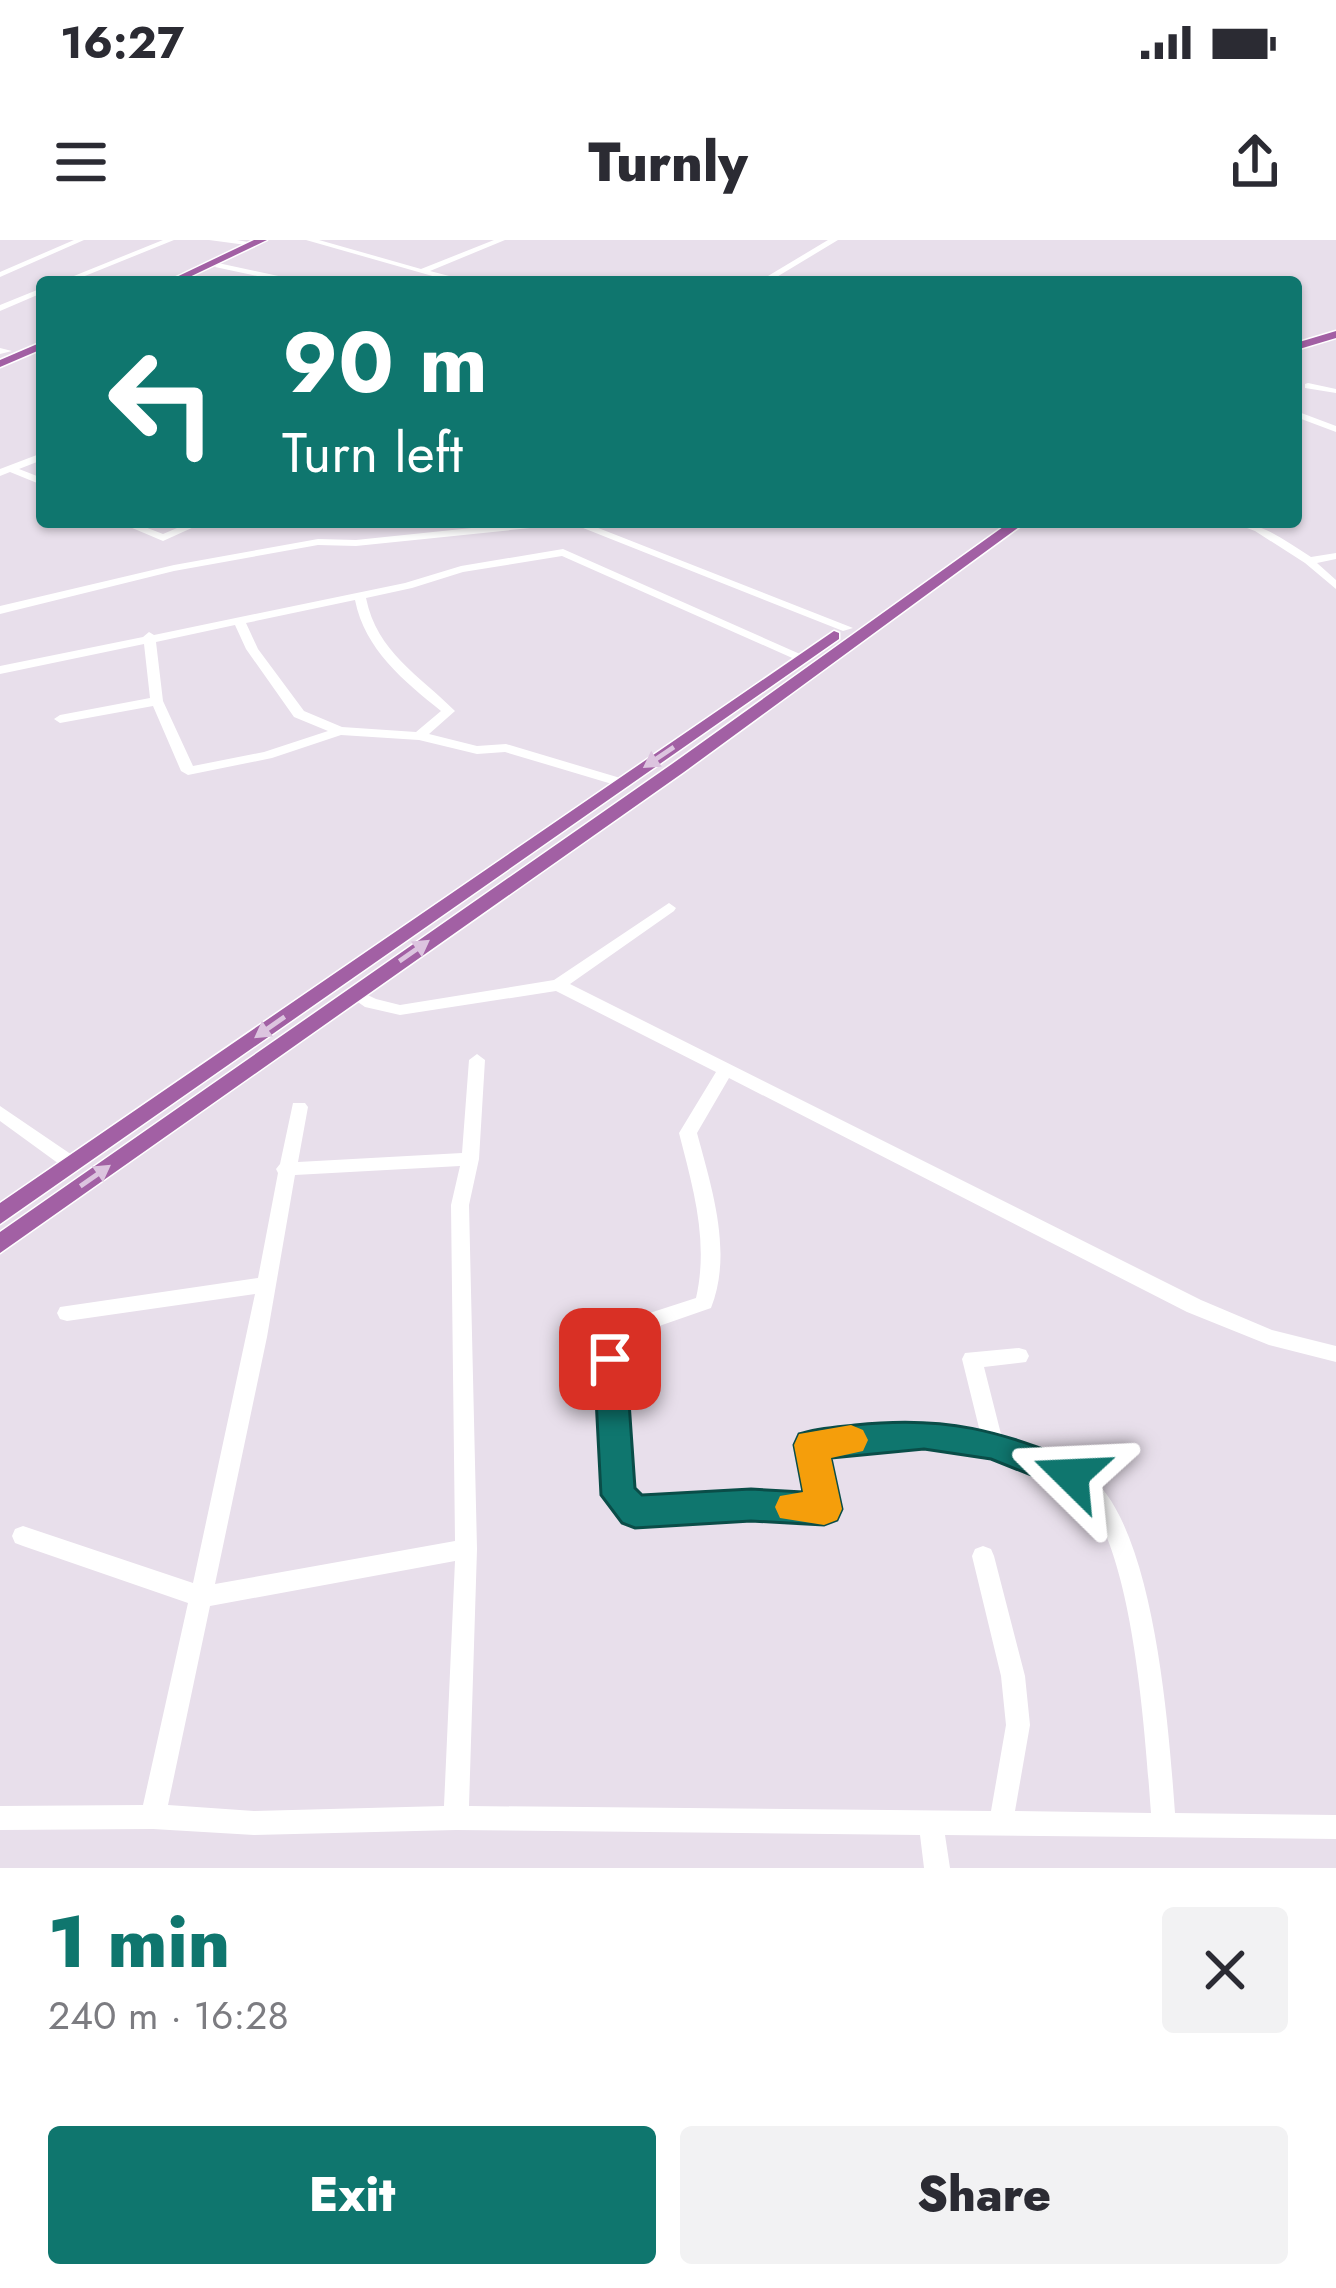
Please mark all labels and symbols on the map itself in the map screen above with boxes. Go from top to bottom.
one-way arrow [643,745,676,768]
one-way arrow [397,940,430,963]
one-way arrow [254,1015,286,1038]
one-way arrow [79,1165,111,1189]
pin [559,1308,661,1410]
position arrow [1008,1412,1134,1538]

